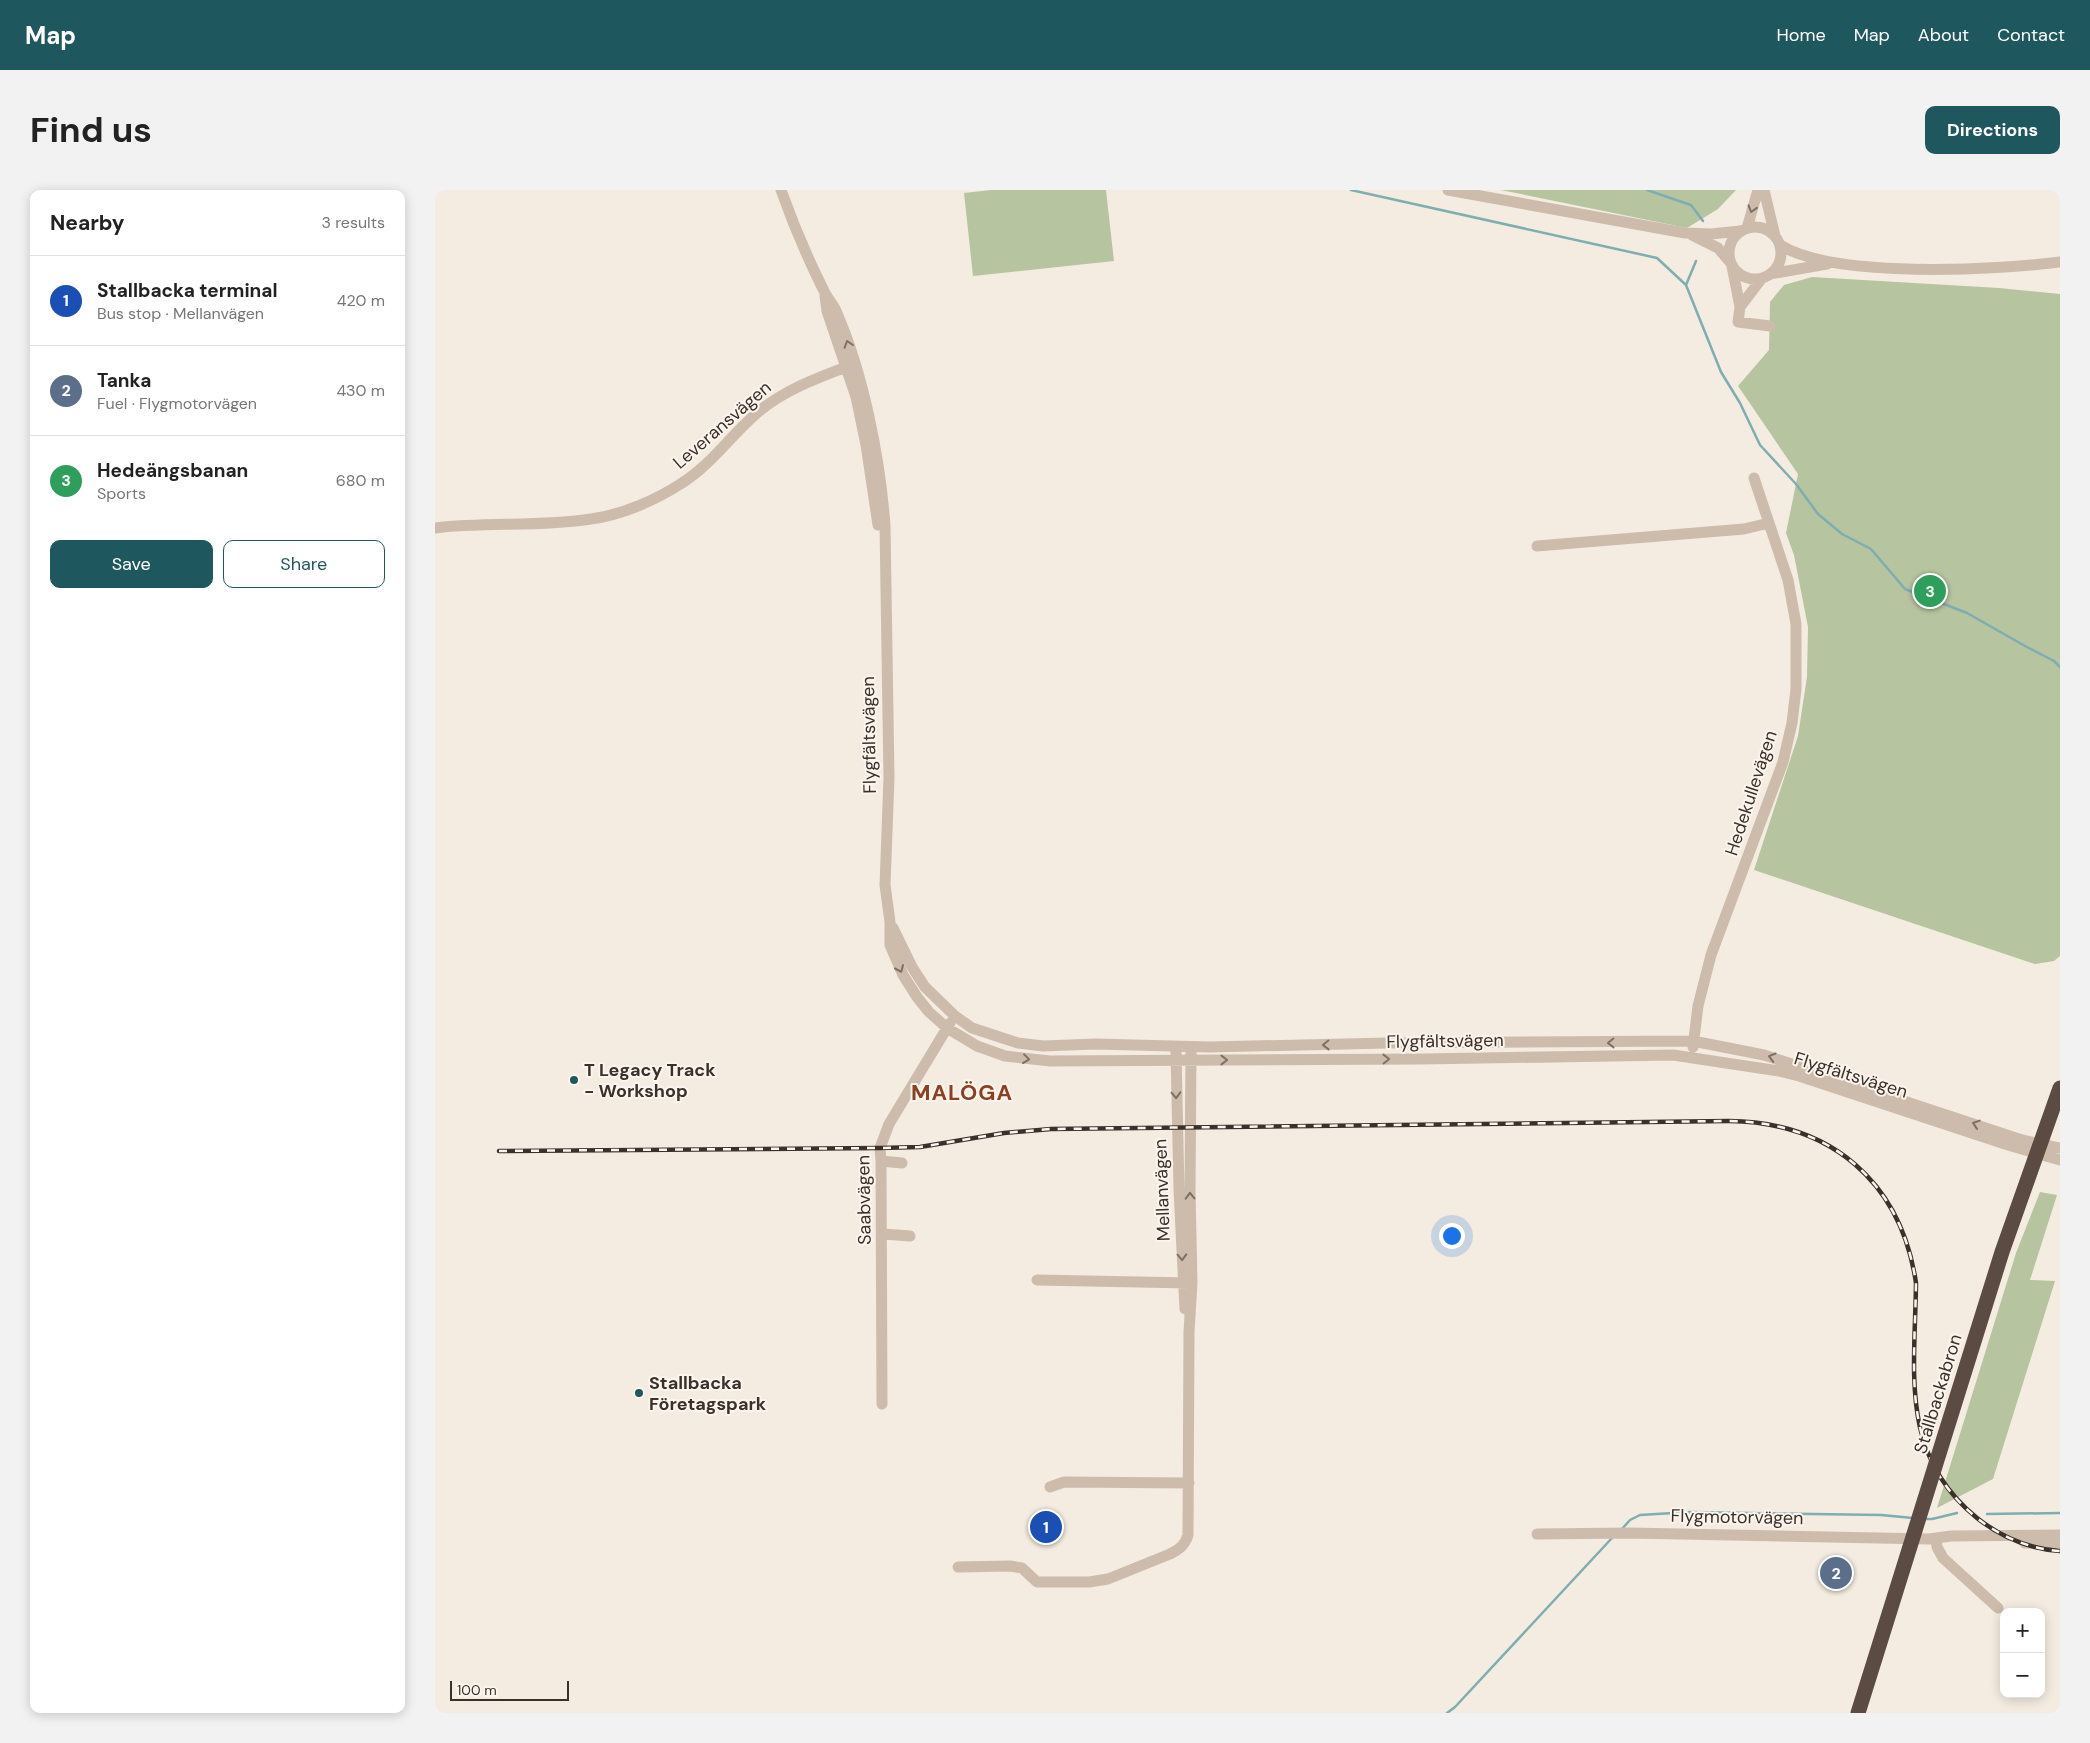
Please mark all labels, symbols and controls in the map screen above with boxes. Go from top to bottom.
text: Map [25,20,76,51]
text: Home [1776,23,1826,47]
text: Map [1854,23,1890,47]
text: About [1918,23,1969,47]
text: Contact [1997,23,2065,47]
button: Directions [1925,106,2060,154]
text: Find us [30,107,152,153]
one-way arrow [1748,204,1758,212]
text: Nearby [50,209,124,237]
text: 3 results [322,212,385,233]
text: Stallbacka terminal [97,278,278,303]
text: 1 [63,290,69,311]
text: 420 m [337,290,385,311]
text: Bus stop · Mellanvägen [97,303,264,324]
one-way arrow [844,341,854,349]
text: Tanka [97,368,151,393]
street label: Leveransvägen [668,376,776,474]
text: 2 [61,380,71,401]
text: 430 m [336,380,385,401]
text: Fuel · Flygmotorvägen [97,393,257,414]
text: Hedeängsbanan [97,458,248,483]
text: 3 [61,470,71,491]
text: 680 m [336,470,385,491]
text: Sports [97,483,146,504]
button: Save [50,540,213,588]
button: Share [223,540,385,588]
pin: 3 [1914,572,1946,610]
street label: Flygfältsvägen [856,676,882,794]
street label: Hedekullevägen [1719,727,1783,859]
one-way arrow [894,964,905,973]
street label: Flygfältsvägen [1386,1028,1504,1054]
one-way arrow [1606,1037,1614,1048]
one-way arrow [1321,1039,1329,1050]
street label: Flygfältsvägen [1791,1046,1911,1104]
one-way arrow [1767,1052,1776,1063]
one-way arrow [1023,1053,1031,1064]
one-way arrow [1382,1054,1390,1064]
one-way arrow [1220,1055,1228,1065]
place label: T Legacy Track - Workshop [584,1058,716,1103]
marker: T Legacy Track - Workshop [568,1074,580,1086]
district label: MALÖGA [911,1078,1013,1107]
one-way arrow [1171,1092,1181,1099]
one-way arrow [1972,1120,1980,1130]
street label: Mellanvägen [1148,1138,1176,1242]
street label: Saabvägen [851,1155,877,1245]
one-way arrow [1185,1192,1195,1200]
your location [1439,1223,1465,1249]
one-way arrow [1176,1254,1187,1262]
street label: Stallbackabron [1908,1331,1968,1457]
place label: Stallbacka Företagspark [649,1371,767,1416]
marker: Stallbacka Företagspark [633,1387,645,1399]
street label: Flygmotorvägen [1670,1504,1804,1530]
pin: 1 [1030,1508,1062,1546]
pin: 2 [1820,1554,1852,1592]
map controls [2000,1608,2045,1698]
button: + [2000,1608,2045,1653]
button: − [2000,1653,2045,1698]
scale bar [450,1678,569,1701]
text: 100 m [457,1681,497,1699]

